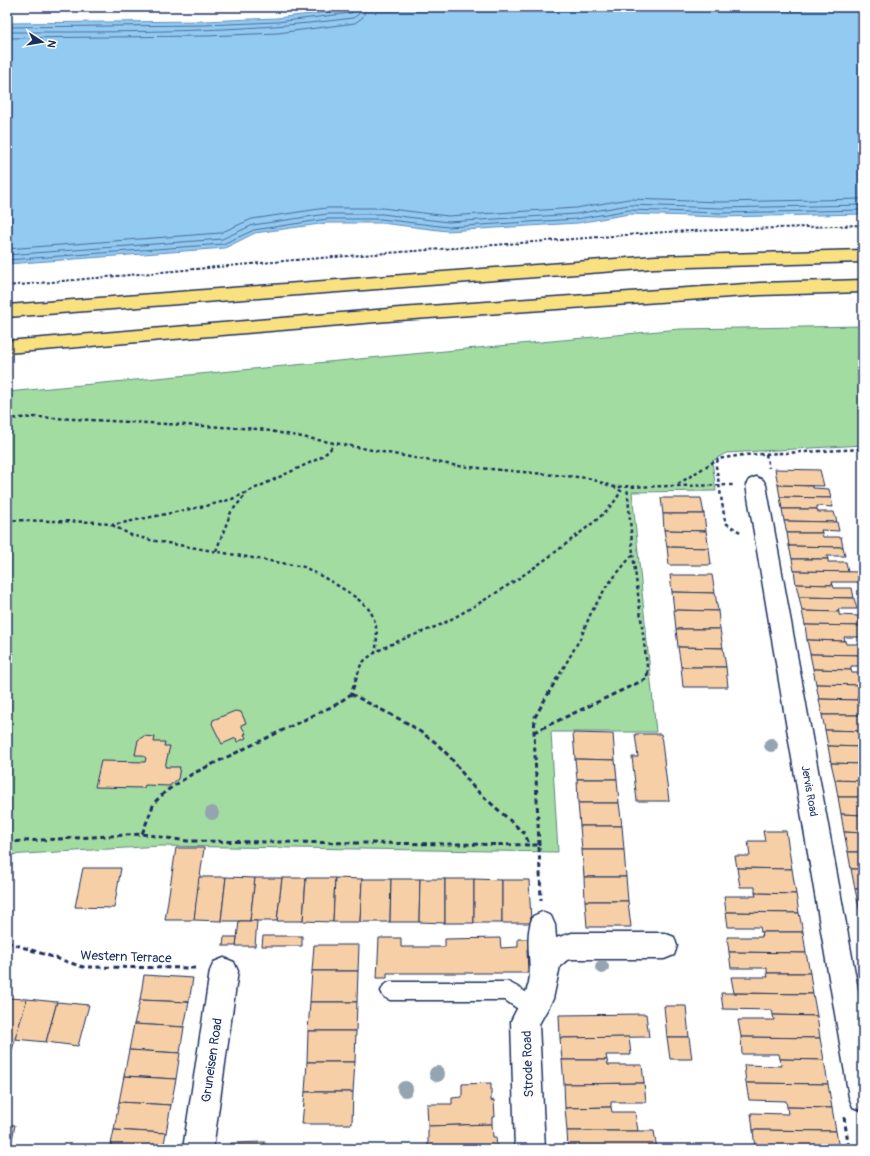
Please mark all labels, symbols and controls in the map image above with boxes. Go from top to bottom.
north arrow [22,22,62,62]
text: N [44,39,58,50]
street label: Jervis Road [799,765,820,818]
street label: Western Terrace [80,947,172,967]
street label: Gruneisen Road [198,1017,226,1103]
street label: Strode Road [519,1030,537,1098]

